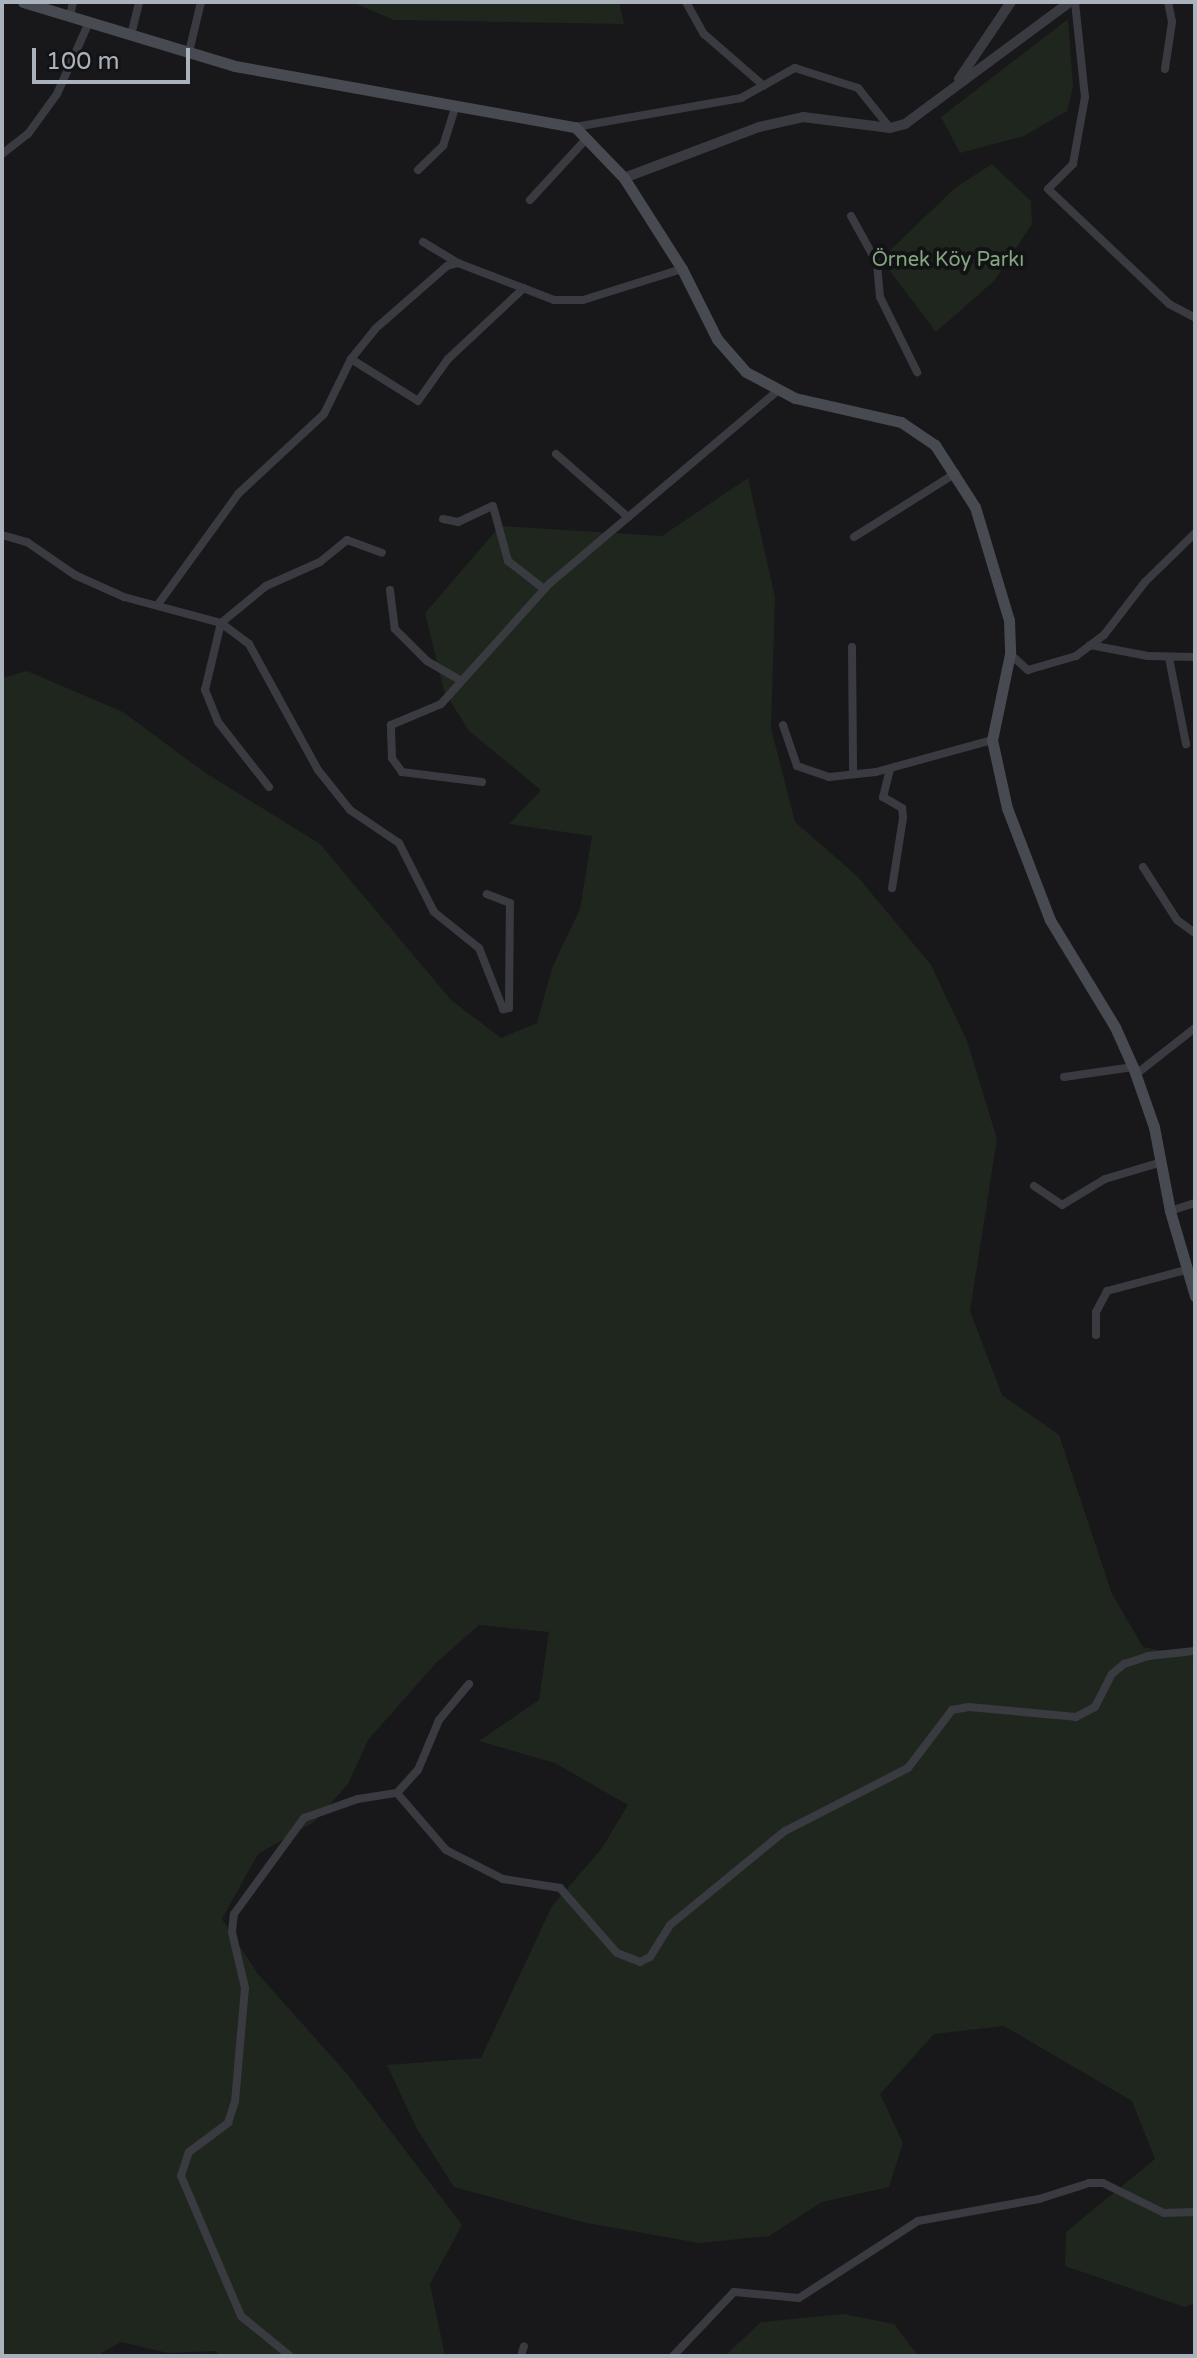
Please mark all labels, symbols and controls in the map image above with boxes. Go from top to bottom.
scale bar [36,32,194,82]
text: 100 m [46,47,120,76]
park label: Örnek Köy Parkı [872,248,1024,272]

